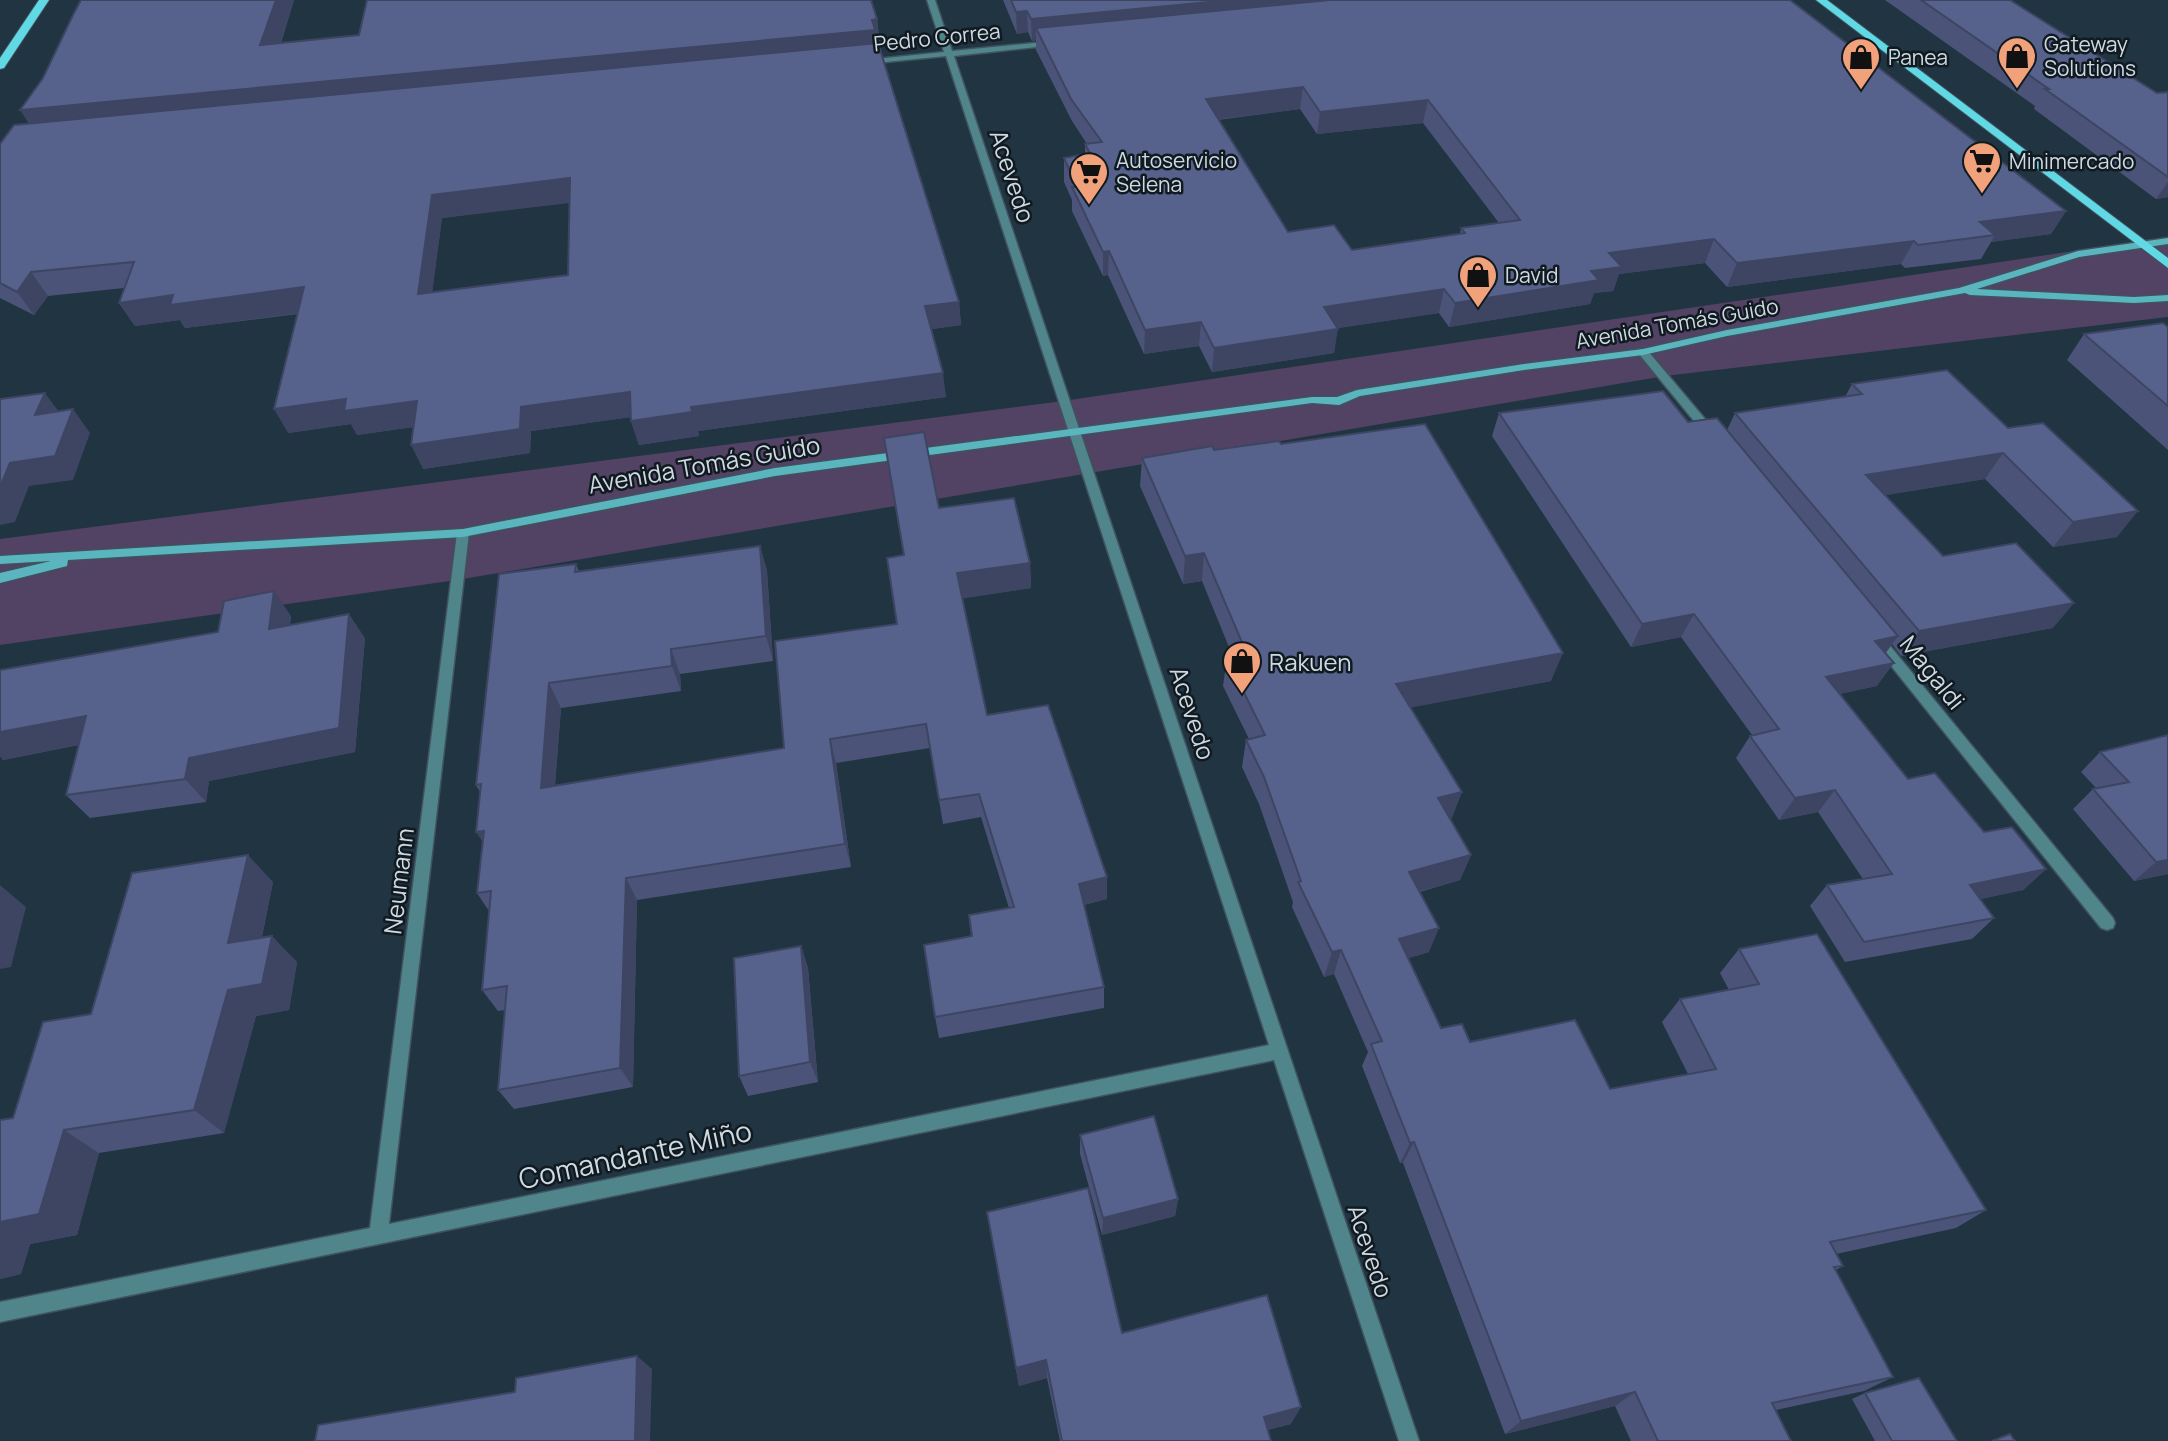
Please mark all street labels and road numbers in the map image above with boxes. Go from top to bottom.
street label: Pedro Correa [872,16,1002,58]
street label: Acevedo [982,125,1044,227]
street label: Avenida Tomás Guido [1573,291,1781,355]
street label: Avenida Tomás Guido [586,427,822,501]
street label: Magaldi [1893,628,1973,716]
street label: Acevedo [1162,662,1224,764]
street label: Neumann [375,826,421,936]
street label: Comandante Miño [515,1111,755,1197]
street label: Acevedo [1340,1200,1402,1302]

